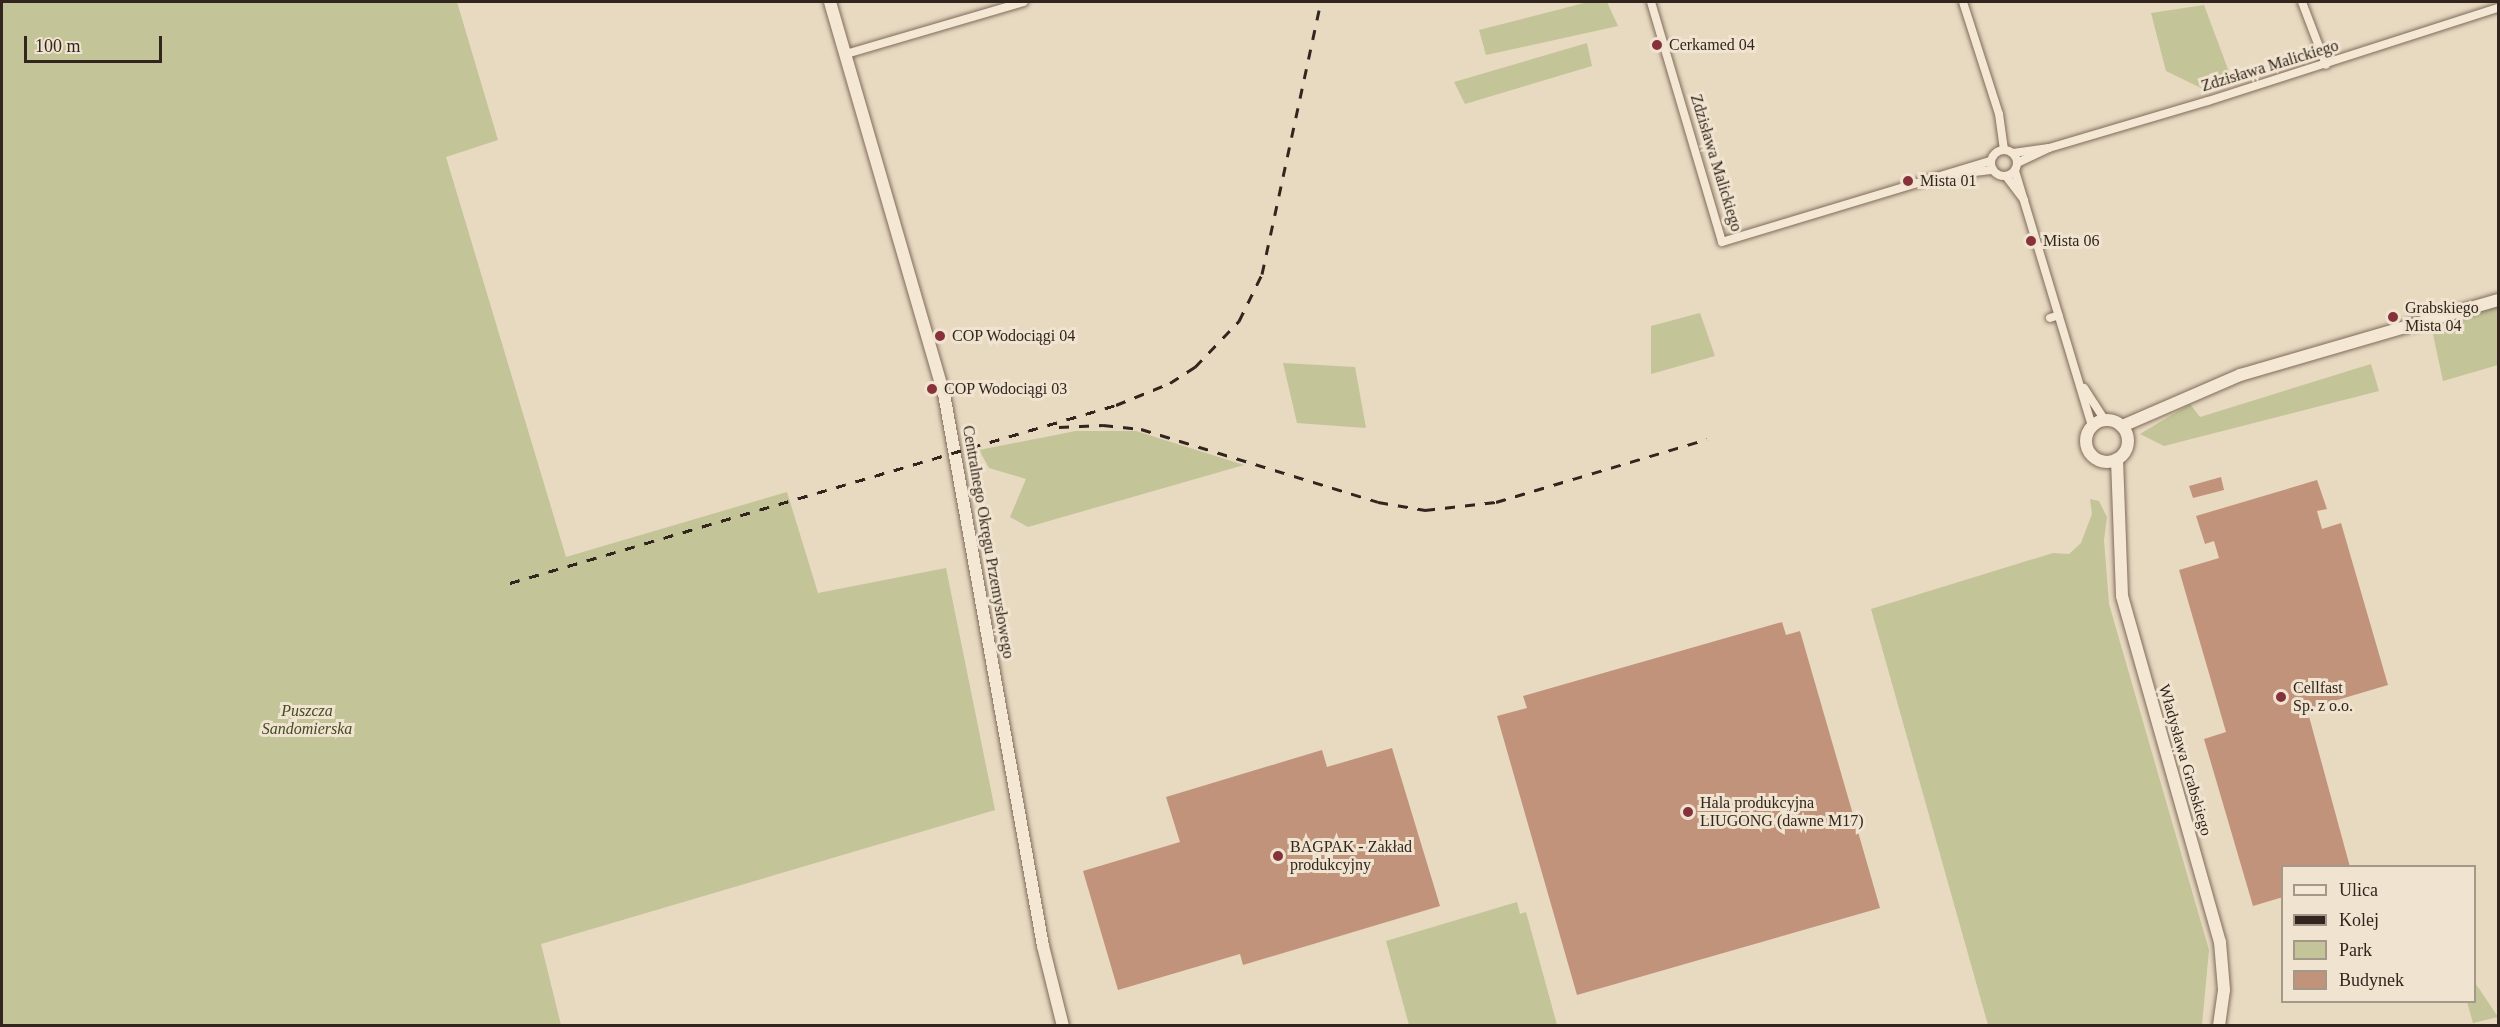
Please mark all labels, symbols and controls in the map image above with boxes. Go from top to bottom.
scale bar [27,24,165,62]
place label: Cerkamed 04 [1669,35,1755,55]
text: 100 m [35,36,81,56]
street label: Zdzisława Malickiego [2199,36,2341,96]
marker: Cerkamed 04 [1650,38,1664,52]
street label: Zdzisława Malickiego [1686,92,1746,234]
place label: Mista 01 [1920,171,1976,191]
marker: Mista 01 [1901,174,1915,188]
place label: Mista 06 [2043,231,2099,251]
marker: Mista 06 [2024,234,2038,248]
place label: Grabskiego Mista 04 [2405,298,2479,336]
marker: Grabskiego Mista 04 [2386,310,2400,324]
place label: COP Wodociągi 04 [952,326,1076,346]
marker: COP Wodociągi 04 [933,329,947,343]
place label: COP Wodociągi 03 [944,379,1068,399]
marker: COP Wodociągi 03 [925,382,939,396]
street label: Centralnego Okręgu Przemysłowego [958,424,1018,660]
place label: Cellfast Sp. z o.o. [2293,678,2353,716]
street label: Władysława Grabskiego [2154,682,2216,838]
marker: Cellfast Sp. z o.o. [2274,690,2288,704]
park label: Puszcza Sandomierska [262,701,352,739]
place label: Hala produkcyjna LIUGONG (dawne M17) [1700,793,1864,831]
marker: Hala produkcyjna LIUGONG (dawne M17) [1681,805,1695,819]
place label: BAGPAK - Zakład produkcyjny [1290,837,1412,875]
marker: BAGPAK - Zakład produkcyjny [1271,849,1285,863]
legend [2281,865,2476,1003]
text: Ulica [2339,880,2378,900]
text: Kolej [2339,910,2379,930]
text: Park [2339,940,2372,960]
text: Budynek [2339,970,2404,990]

